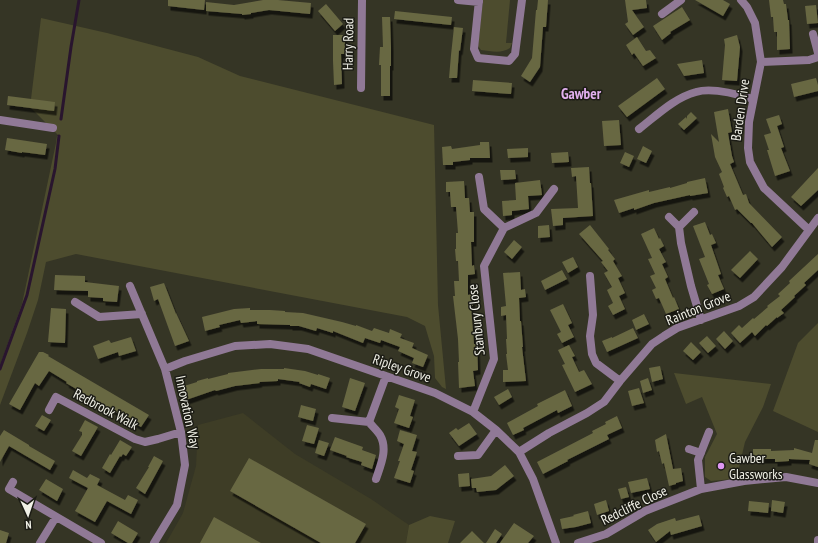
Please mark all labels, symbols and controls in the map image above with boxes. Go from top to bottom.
street label: Harry Road [339,18,357,70]
street label: Barden Drive [727,78,753,142]
district label: Gawber [561,84,602,103]
street label: Stanbury Close [463,283,489,357]
street label: Rainton Grove [663,287,733,329]
street label: Ripley Grove [371,350,434,386]
street label: Innovation Way [171,374,205,451]
street label: Redbrook Walk [70,384,142,434]
place label: Gawber Glassworks [729,449,783,483]
marker: Gawber Glassworks [716,461,726,471]
street label: Redcliffe Close [598,481,670,529]
north arrow [8,495,48,535]
text: N [25,518,32,532]

